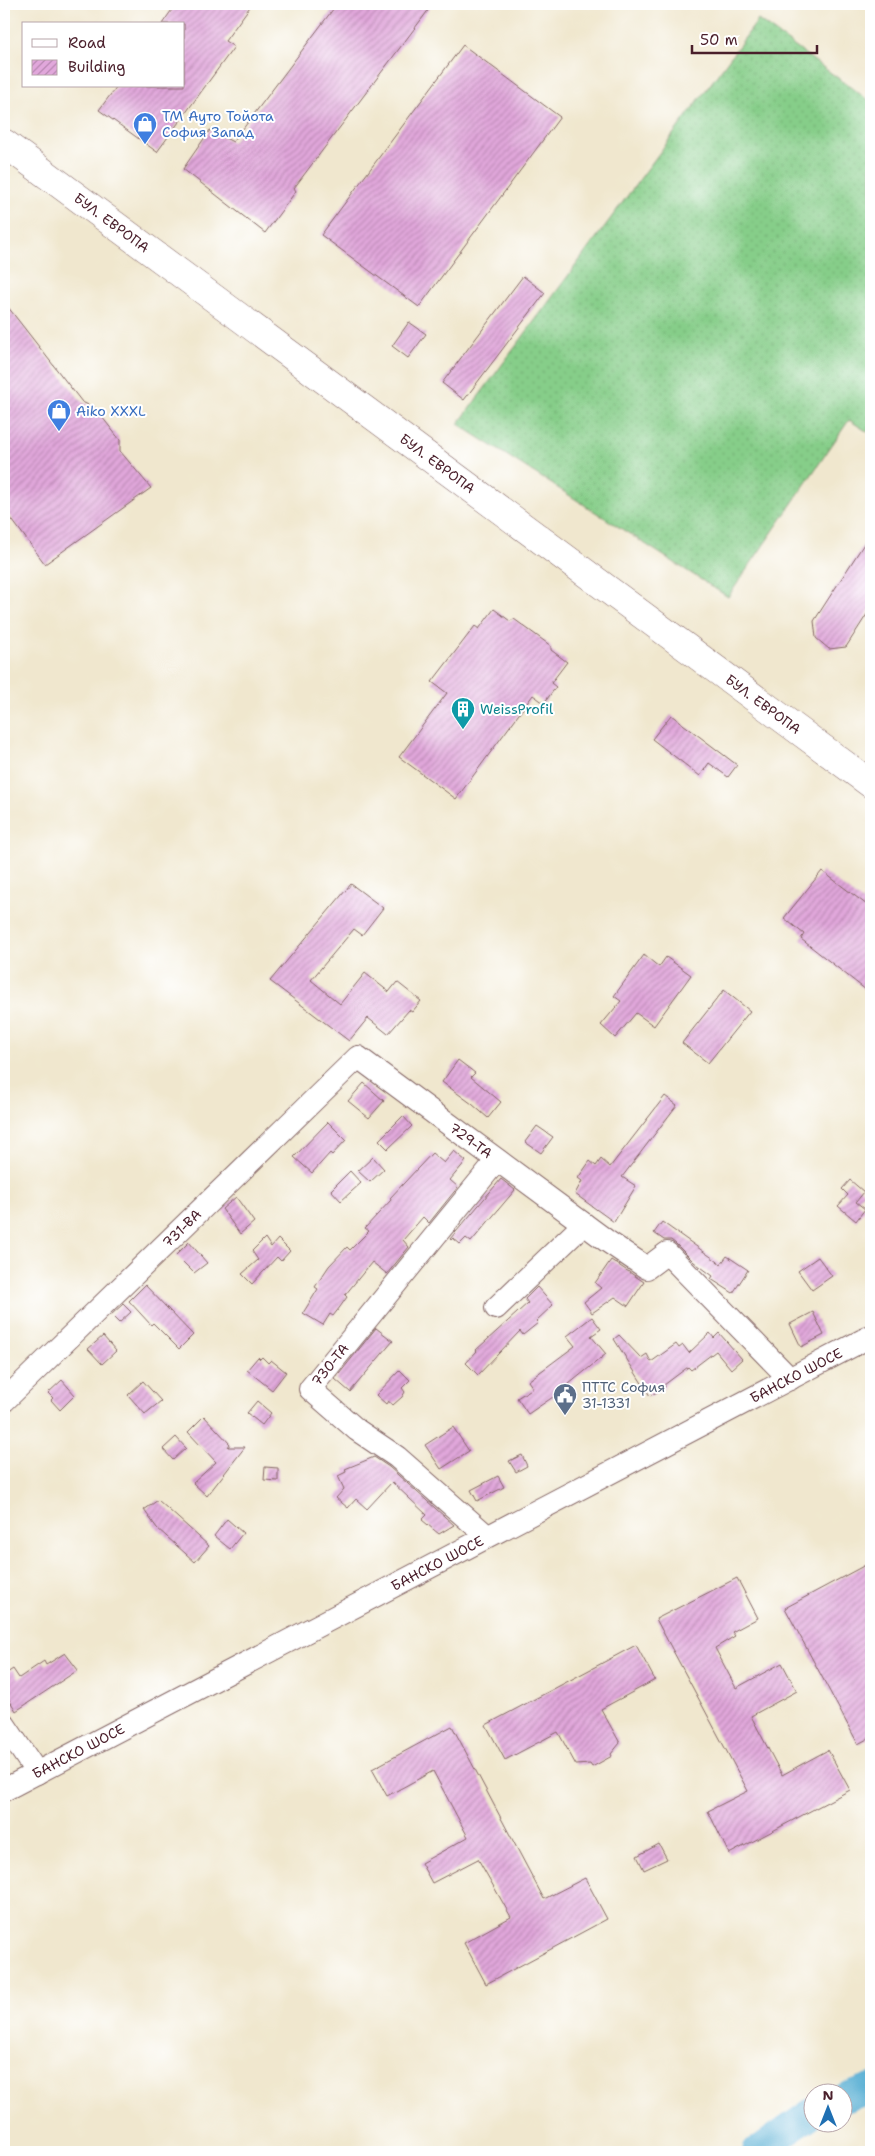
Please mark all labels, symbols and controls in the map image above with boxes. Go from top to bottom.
legend [22,22,185,88]
scale bar [692,22,818,54]
text: 50 m [700,30,738,50]
text: Road [68,33,106,53]
text: Building [68,57,125,77]
place label: ТМ Ауто Тойота София Запад [162,107,274,141]
shop icon: ТМ Ауто Тойота София Запад [132,111,158,145]
street label: БУЛ. ЕВРОПА [70,189,153,256]
shop icon: Aiko XXXL [46,398,72,432]
place label: Aiko XXXL [76,402,146,420]
street label: БУЛ. ЕВРОПА [396,430,479,497]
street label: БУЛ. ЕВРОПА [722,670,804,738]
building icon: WeissProfil [450,696,476,730]
place label: WeissProfil [480,700,554,718]
street label: 729-ТА [446,1119,496,1162]
street label: 731-ВА [159,1205,205,1251]
street label: 730-ТА [307,1340,353,1389]
street label: БАНСКО ШОСЕ [747,1344,846,1407]
place label: ПТТС София 31-1331 [582,1378,665,1412]
public building icon: ПТТС София 31-1331 [552,1382,578,1416]
street label: БАНСКО ШОСЕ [388,1531,487,1595]
street label: БАНСКО ШОСЕ [29,1719,128,1783]
north arrow [802,2084,852,2134]
text: N [822,2086,834,2104]

